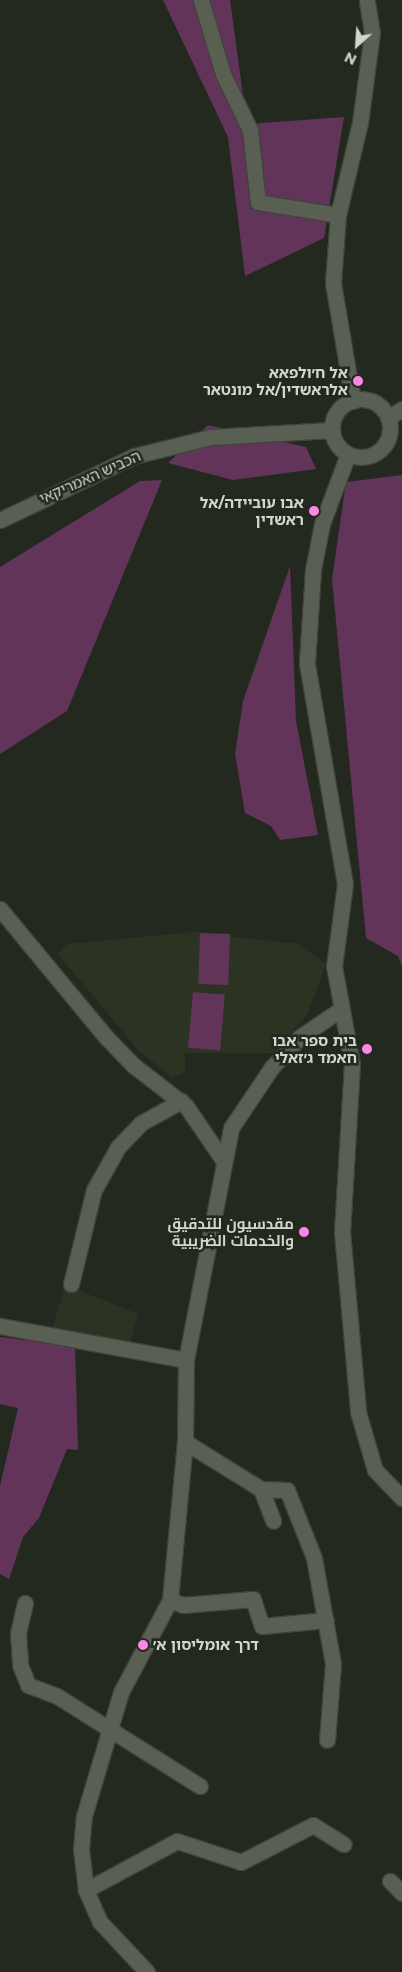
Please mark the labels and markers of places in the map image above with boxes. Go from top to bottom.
place label: אל ח׳ולפאא אלראשדין/אל מונטאר [203,363,348,398]
marker: אל ח׳ולפאא אלראשדין/אל מונטאר [352,375,364,387]
place label: אבו עוביידה/אל ראשדין [200,493,304,528]
marker: אבו עוביידה/אל ראשדין [308,505,320,517]
place label: בית ספר אבו חאמד ג׳זאלי [272,1031,357,1066]
marker: בית ספר אבו חאמד ג׳זאלי [361,1043,373,1055]
place label: مقدسيون للتدقيق والخدمات الضريبية [167,1214,294,1249]
marker: مقدسيون للتدقيق والخدمات الضريبية [298,1226,310,1238]
place label: דרך אומליסון א׳ [153,1636,259,1654]
marker: דרך אומליסון א׳ [137,1639,149,1651]

